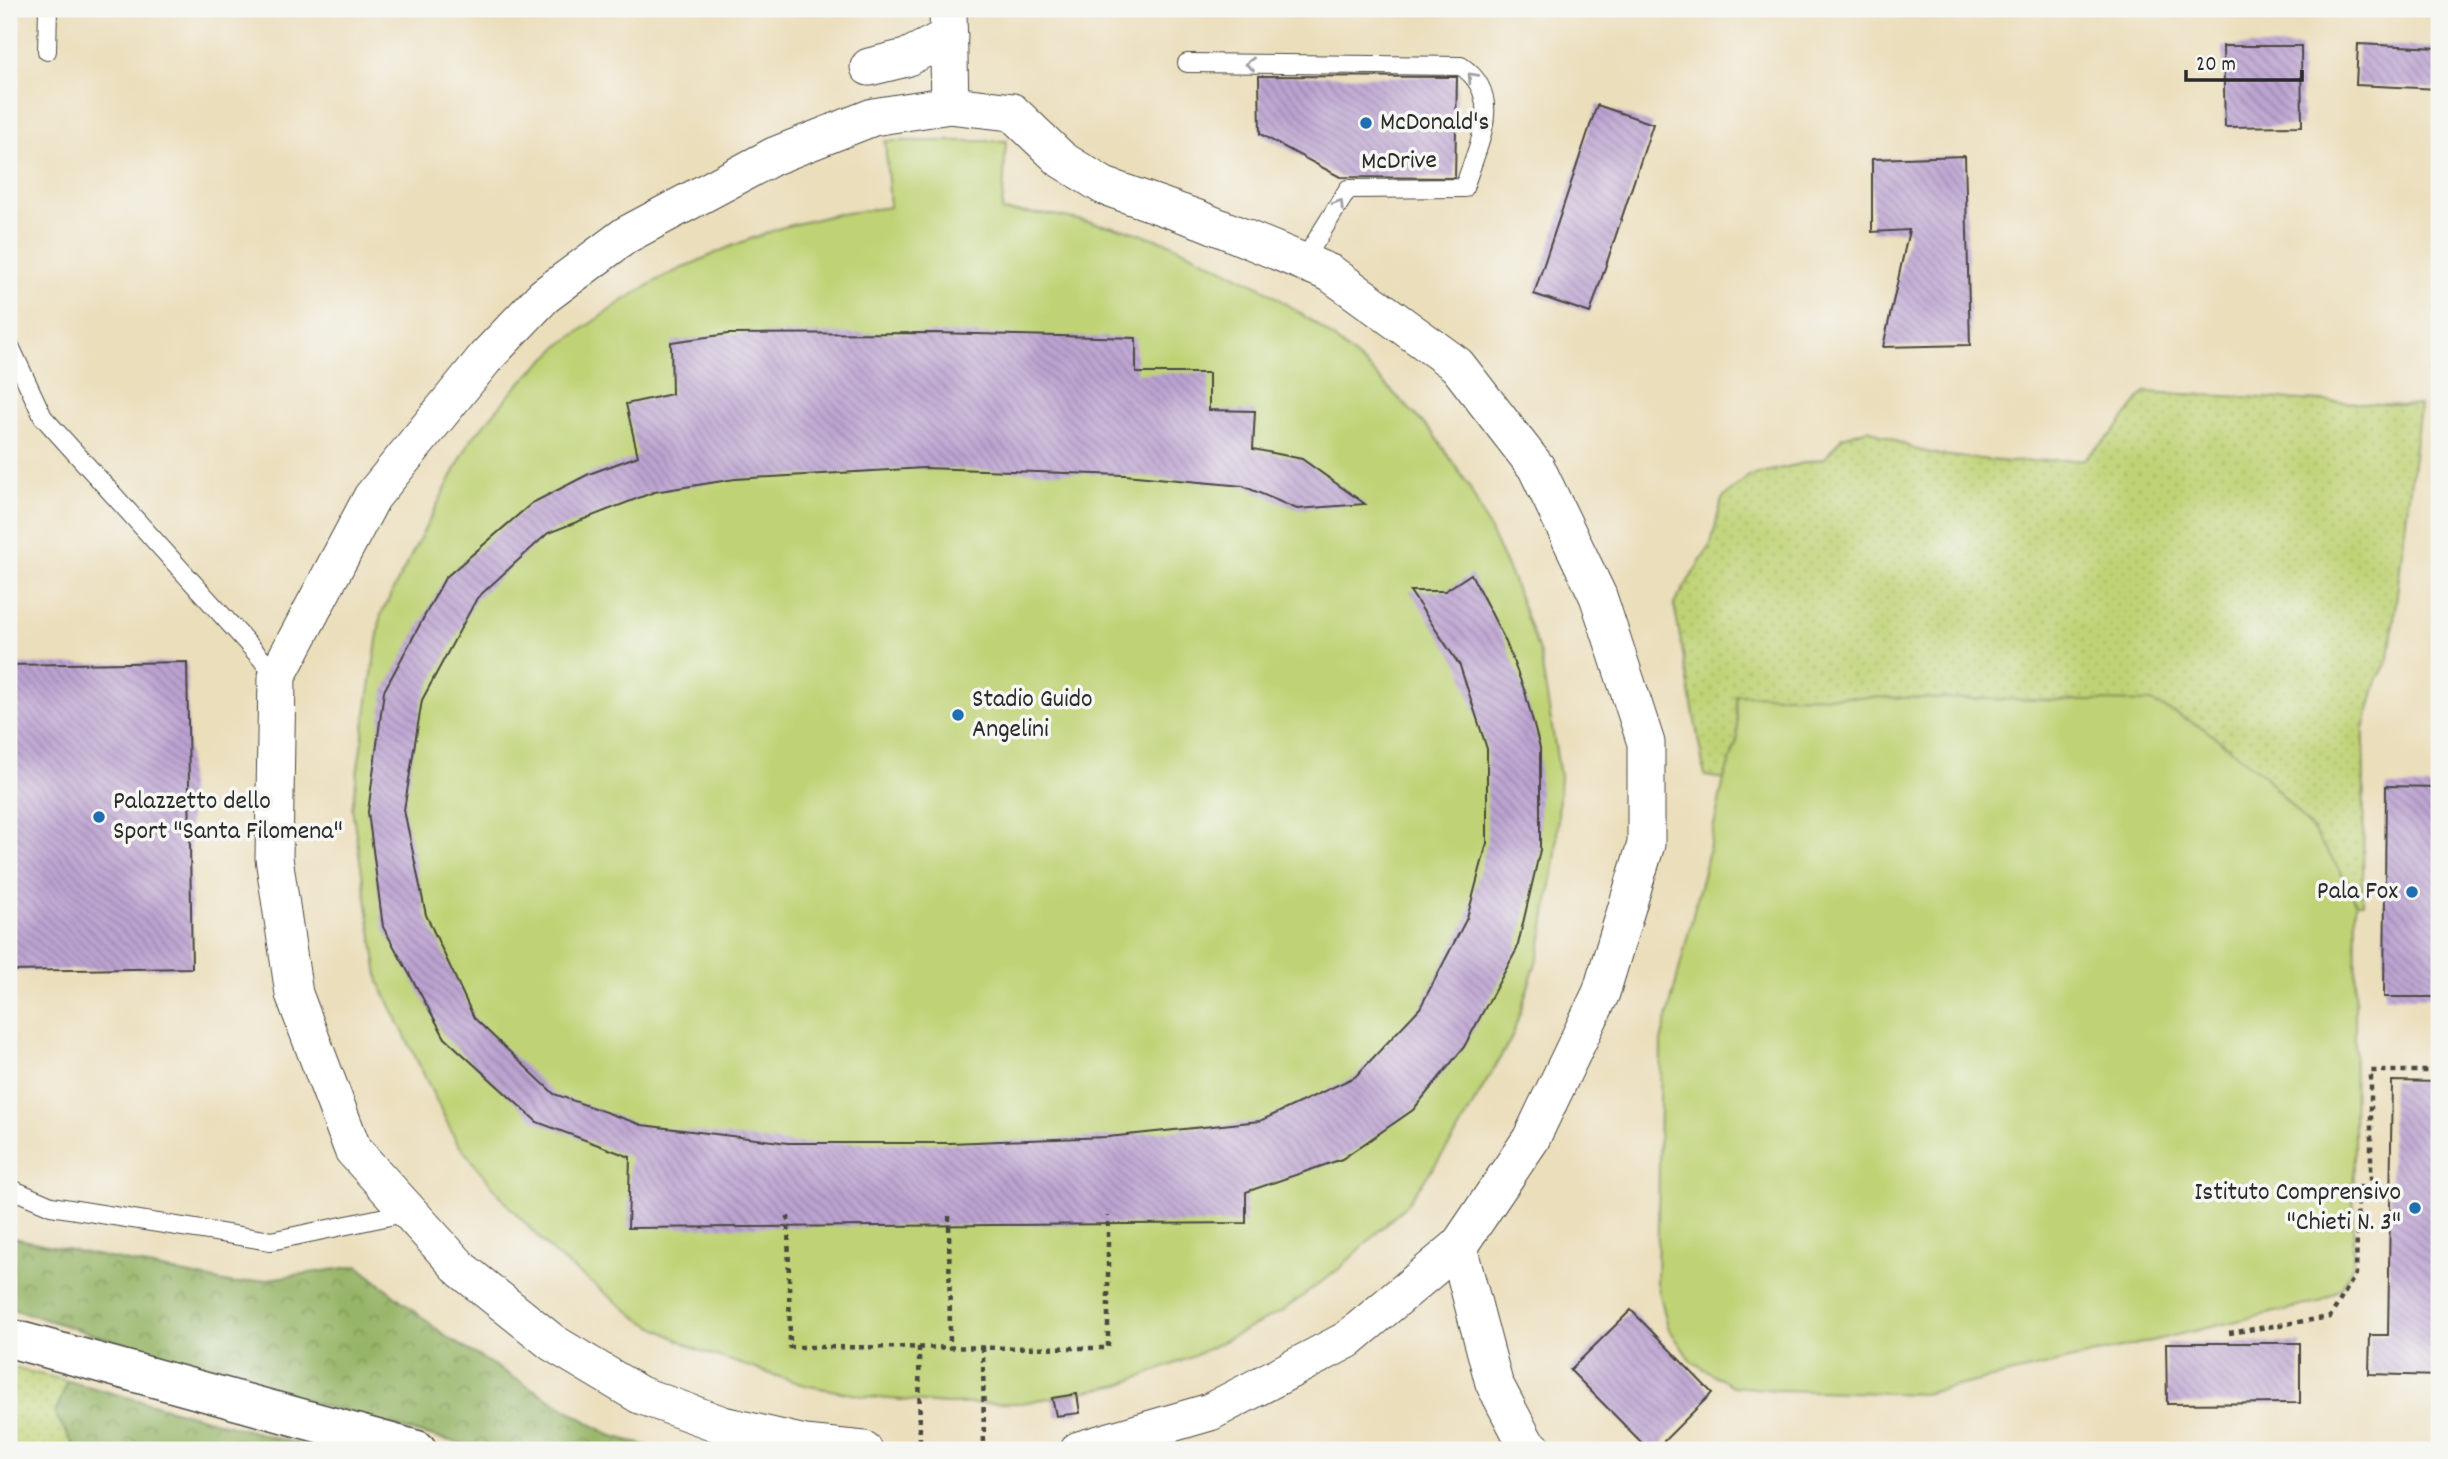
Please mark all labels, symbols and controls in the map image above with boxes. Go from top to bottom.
scale bar [2186,38,2301,82]
text: 20 m [2196,51,2236,81]
one-way arrow [1244,56,1255,71]
one-way arrow [1468,73,1481,86]
place label: McDonald's [1380,105,1489,142]
marker: McDonald's [1358,115,1374,131]
street label: McDrive [1361,143,1437,181]
one-way arrow [1330,198,1343,211]
place label: Stadio Guido Angelini [972,682,1093,749]
marker: Stadio Guido Angelini [950,707,966,723]
place label: Palazzetto dello Sport "Santa Filomena" [113,784,343,851]
marker: Palazzetto dello Sport "Santa Filomena" [91,809,107,825]
place label: Pala Fox [2317,874,2398,911]
marker: Pala Fox [2404,884,2420,900]
place label: Istituto Comprensivo "Chieti N. 3" [2194,1175,2401,1242]
marker: Istituto Comprensivo "Chieti N. 3" [2407,1200,2423,1216]

